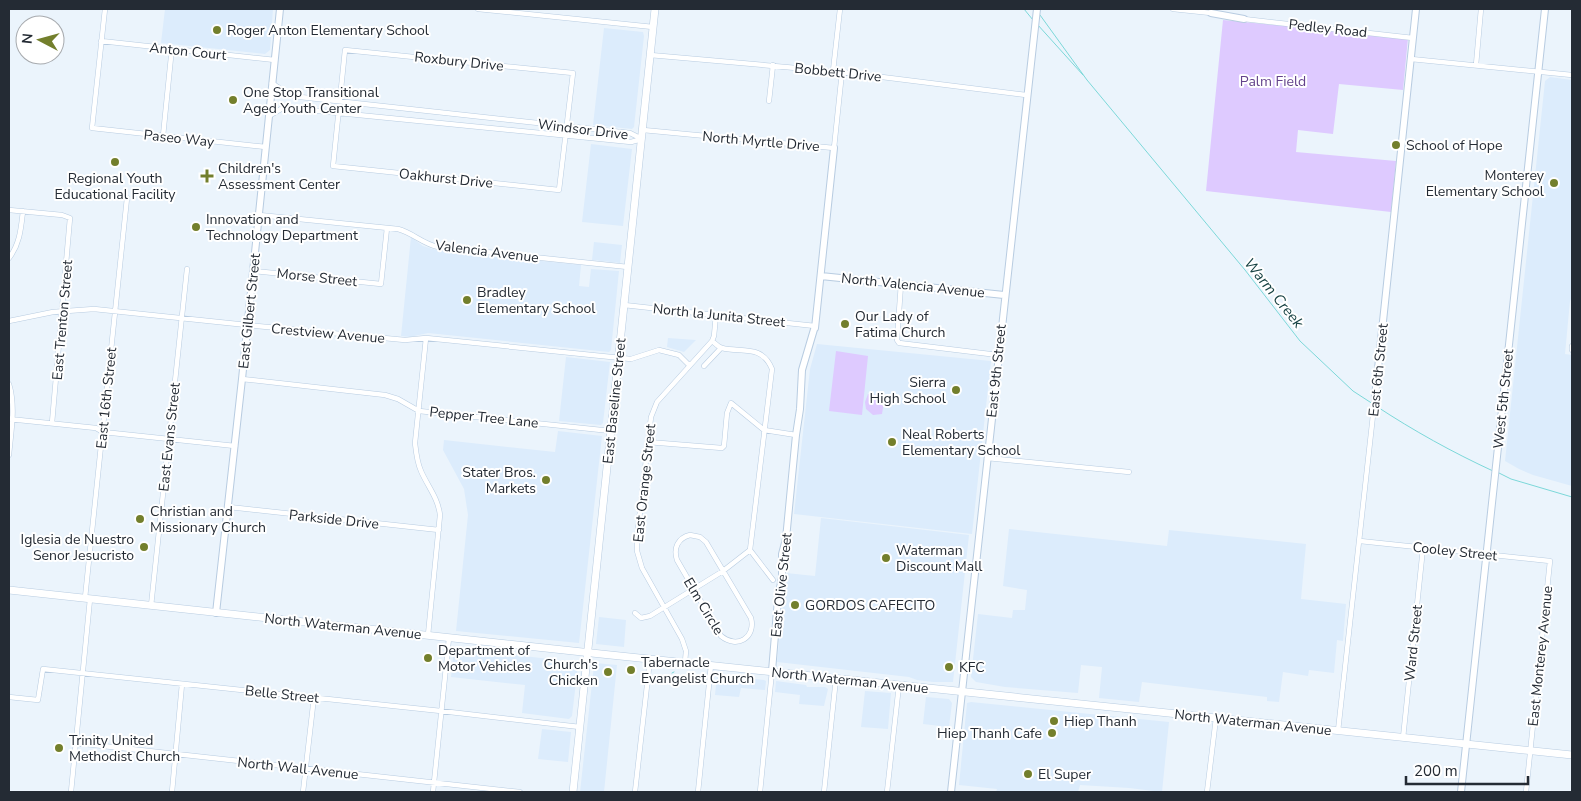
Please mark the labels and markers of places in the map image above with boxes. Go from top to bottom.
place label: Roger Anton Elementary School [227,21,430,40]
marker: Roger Anton Elementary School [211,24,223,36]
place label: One Stop Transitional Aged Youth Center [243,83,380,118]
marker: One Stop Transitional Aged Youth Center [227,94,239,106]
place label: School of Hope [1406,136,1502,155]
marker: School of Hope [1390,139,1402,151]
marker: Regional Youth Educational Facility [109,156,121,168]
place label: Children's Assessment Center [218,159,340,194]
place label: Monterey Elementary School [1426,166,1545,201]
place label: Regional Youth Educational Facility [54,169,176,204]
marker: Children's Assessment Center [200,169,214,183]
marker: Monterey Elementary School [1548,177,1560,189]
place label: Innovation and Technology Department [206,210,358,245]
marker: Innovation and Technology Department [190,221,202,233]
place label: Bradley Elementary School [477,283,596,318]
marker: Bradley Elementary School [461,294,473,306]
place label: Our Lady of Fatima Church [855,307,946,342]
marker: Our Lady of Fatima Church [839,318,851,330]
place label: Sierra High School [870,373,947,408]
marker: Sierra High School [950,384,962,396]
place label: Neal Roberts Elementary School [902,425,1021,460]
marker: Neal Roberts Elementary School [886,436,898,448]
place label: Stater Bros. Markets [462,463,536,498]
marker: Stater Bros. Markets [540,474,552,486]
place label: Christian and Missionary Church [150,502,266,537]
marker: Christian and Missionary Church [134,513,146,525]
place label: Iglesia de Nuestro Senor Jesucristo [21,530,134,565]
marker: Iglesia de Nuestro Senor Jesucristo [138,541,150,553]
place label: Waterman Discount Mall [896,541,983,576]
marker: Waterman Discount Mall [880,552,892,564]
place label: GORDOS CAFECITO [805,596,935,615]
marker: GORDOS CAFECITO [789,599,801,611]
place label: Department of Motor Vehicles [438,641,531,676]
marker: Department of Motor Vehicles [422,652,434,664]
place label: Tabernacle Evangelist Church [641,653,754,688]
place label: Church's Chicken [544,655,598,690]
place label: KFC [959,658,985,677]
marker: KFC [943,661,955,673]
marker: Tabernacle Evangelist Church [625,664,637,676]
marker: Church's Chicken [602,666,614,678]
place label: Hiep Thanh [1064,712,1137,731]
marker: Hiep Thanh [1048,715,1060,727]
place label: Hiep Thanh Cafe [937,724,1042,743]
marker: Hiep Thanh Cafe [1046,727,1058,739]
place label: Trinity United Methodist Church [69,731,180,766]
marker: Trinity United Methodist Church [53,742,65,754]
place label: El Super [1038,765,1091,784]
marker: El Super [1022,768,1034,780]

